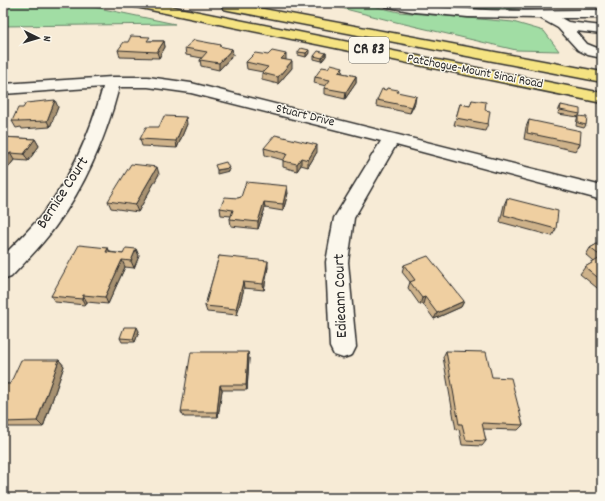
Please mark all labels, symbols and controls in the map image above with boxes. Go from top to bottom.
north arrow [18,18,58,58]
text: N [38,35,54,43]
road number: CR 83 [349,37,389,63]
street label: Patchogue-Mount Sinai Road [406,50,544,94]
street label: Stuart Drive [274,100,337,133]
street label: Bernice Court [31,152,95,234]
street label: Edieann Court [328,253,354,339]

